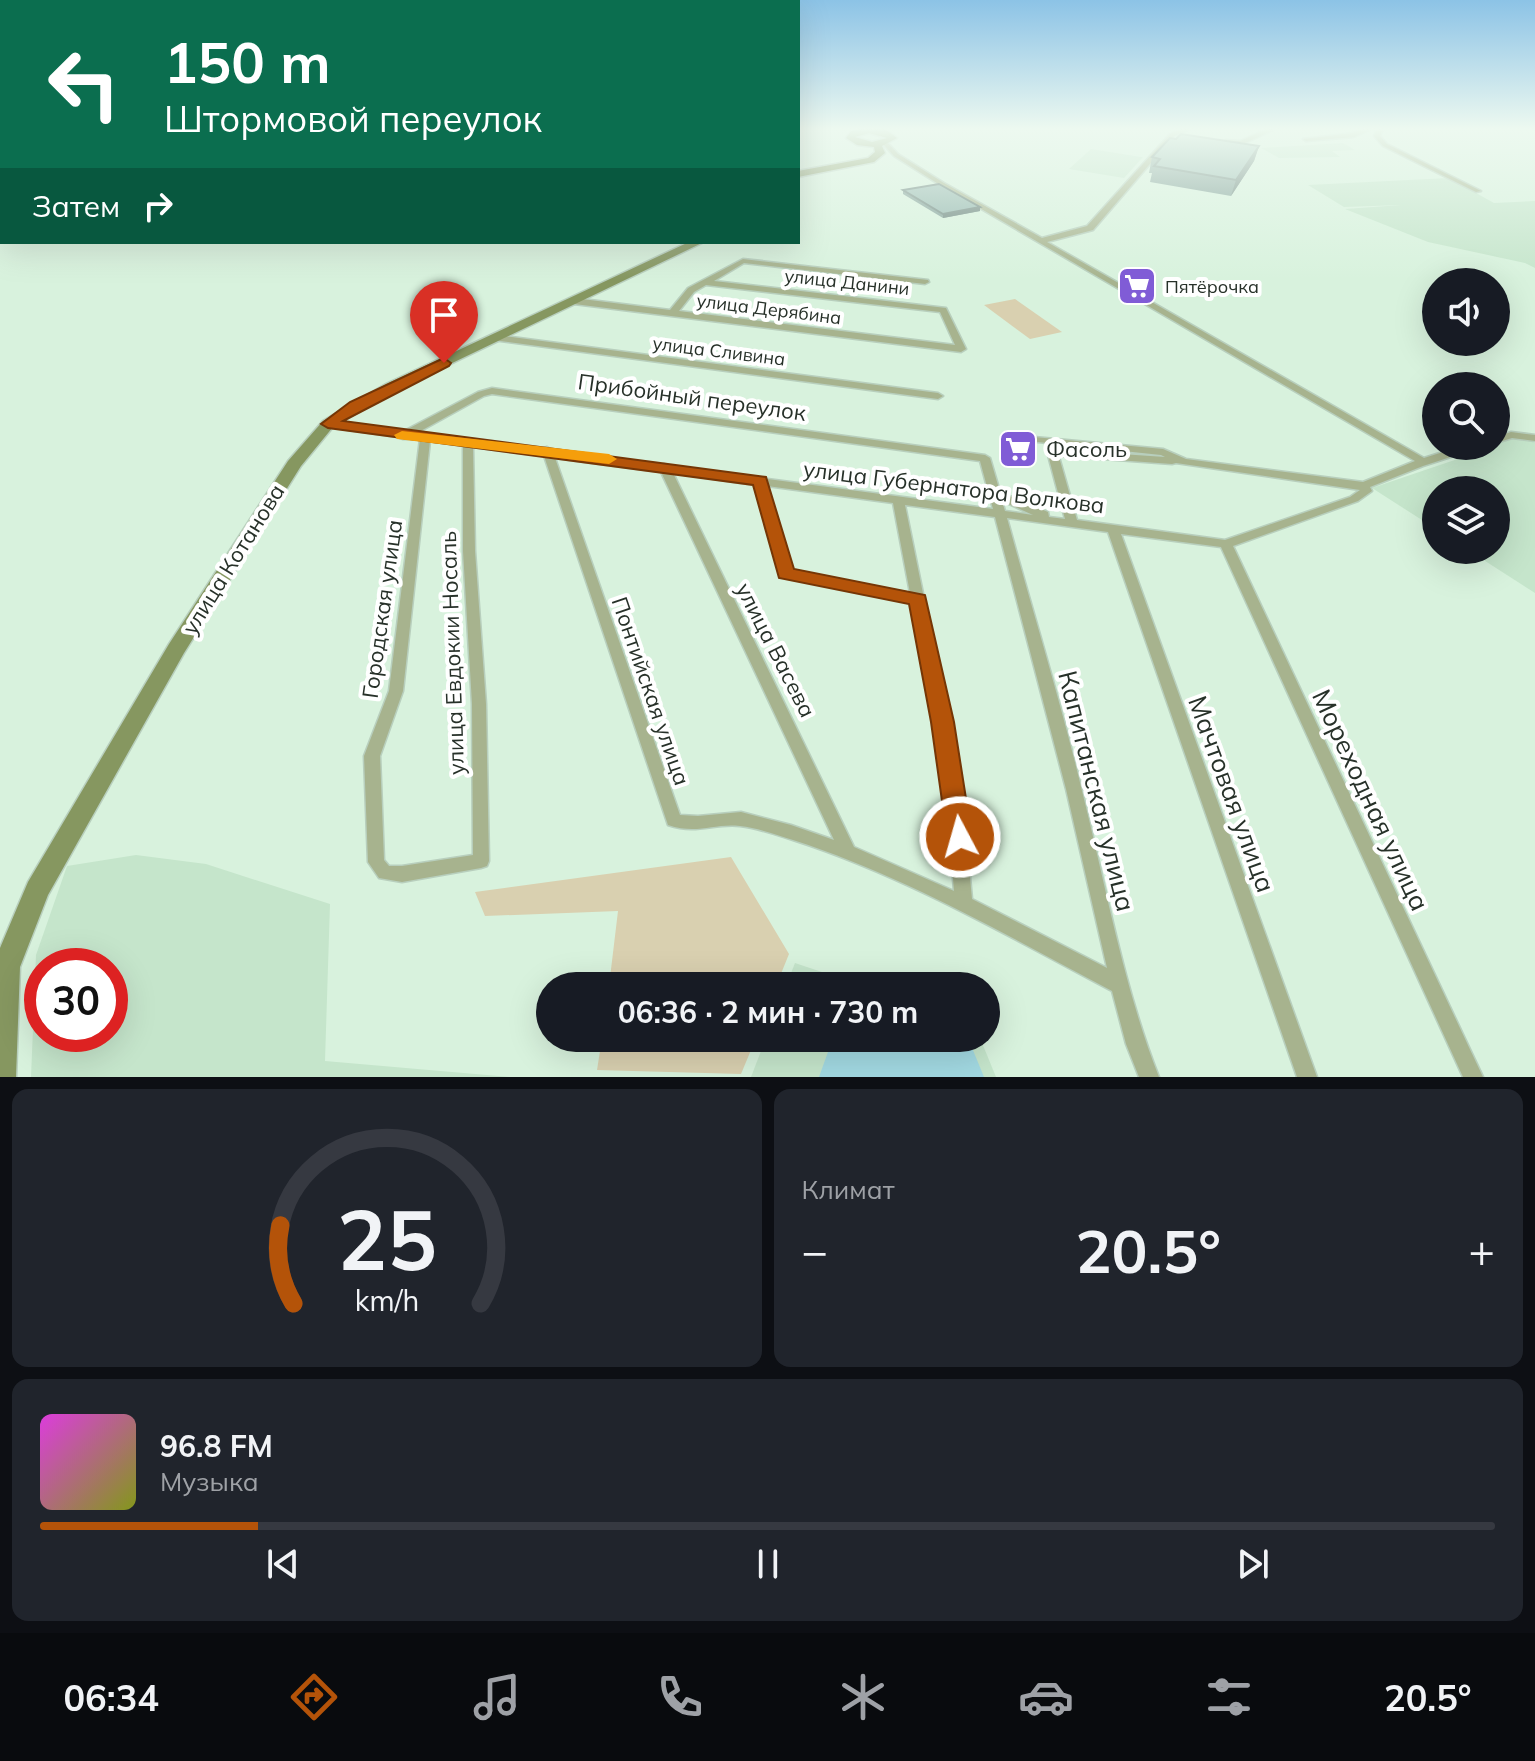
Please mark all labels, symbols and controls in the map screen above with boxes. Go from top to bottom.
text: 150 m [164,27,331,97]
icon: left [32,32,136,136]
text: Штормовой переулок [164,96,542,141]
icon: right [136,184,180,228]
text: Затем [32,187,120,225]
street label: улица Данини [783,264,911,300]
supermarket icon: Пятёрочка [1116,265,1158,307]
map controls [1422,268,1510,564]
button: sound [1422,268,1510,356]
place label: Пятёрочка [1165,275,1259,298]
pin [410,281,478,363]
street label: улица Дерябина [695,289,843,329]
icon: arrive [422,293,466,337]
street label: улица Сливина [651,331,787,371]
street label: Прибойный переулок [576,367,808,427]
button: search [1422,372,1510,460]
supermarket icon: Фасоль [997,428,1039,470]
place label: Фасоль [1046,435,1127,463]
street label: улица Губернатора Волкова [802,455,1106,519]
button: layers [1422,476,1510,564]
street label: улица Котанова [176,479,290,639]
street label: Городская улица [356,518,408,700]
street label: улица Евдокии Носаль [434,530,470,776]
street label: улица Васева [730,578,822,722]
street label: Понтийская улица [606,593,696,789]
street label: Капитанская улица [1051,667,1143,915]
street label: Мореходная улица [1305,684,1437,916]
street label: Мачтовая улица [1181,691,1283,897]
position arrow [918,795,1002,879]
speed limit sign: 30 [24,948,128,1052]
text: 06:36 · 2 мин · 730 m [618,993,918,1031]
text: Климат [802,1173,895,1206]
text: 25 [337,1186,437,1291]
text: 20.5° [1075,1213,1221,1288]
text: − [802,1223,828,1278]
text: + [1469,1223,1495,1278]
text: km/h [354,1282,419,1318]
text: 96.8 FM [160,1427,273,1465]
text: Музыка [160,1465,259,1498]
icon: previous [261,1542,305,1586]
icon: pause [746,1542,790,1586]
icon: next [1231,1542,1275,1586]
icon: directions [286,1669,342,1725]
icon: music [469,1669,525,1725]
icon: phone [652,1669,708,1725]
icon: climate [835,1669,891,1725]
icon: car [1018,1669,1074,1725]
icon: filters [1201,1669,1257,1725]
text: 06:34 [64,1675,159,1720]
text: 20.5° [1384,1675,1471,1720]

